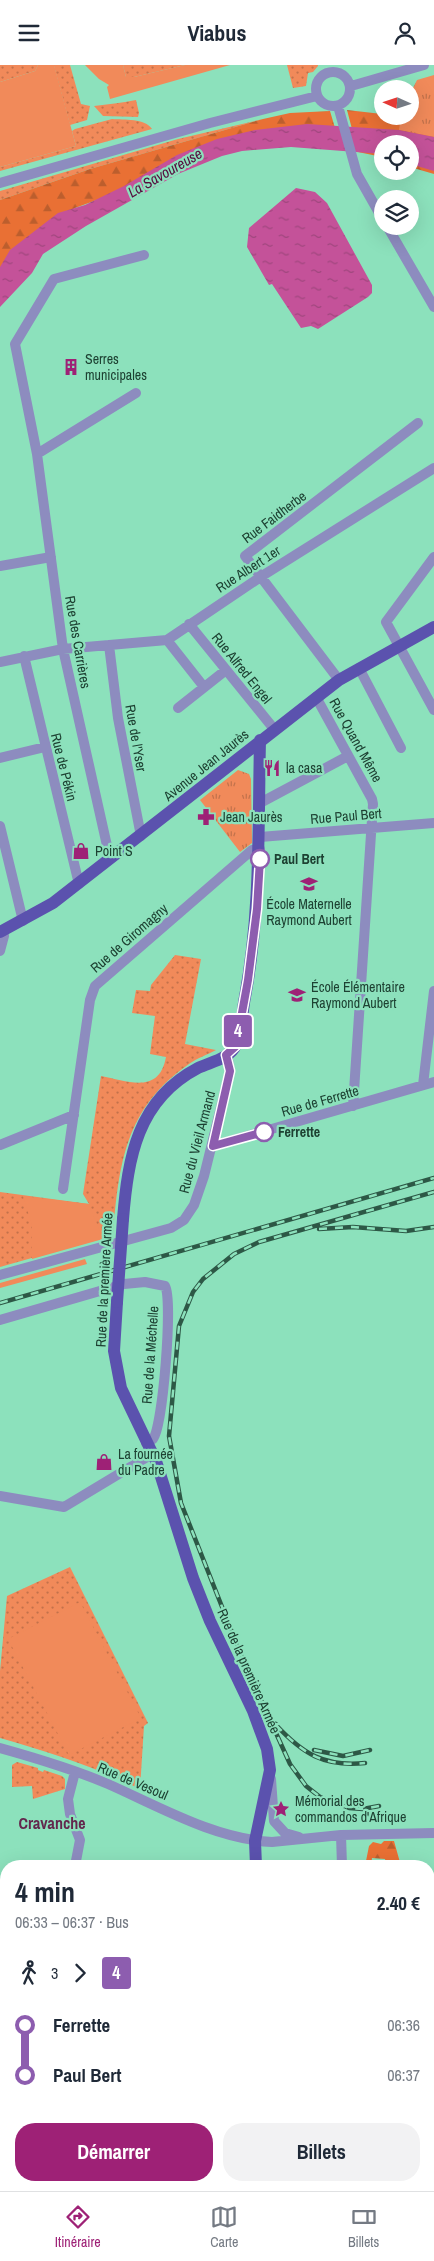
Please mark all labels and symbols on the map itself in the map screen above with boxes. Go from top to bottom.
north arrow [374,80,419,125]
water label: La Savoureuse [124,143,206,202]
place label: Serres municipales [85,350,147,384]
building icon: Serres municipales [61,357,81,377]
street label: Rue Faidherbe [238,487,310,547]
street label: Rue Albert 1er [212,541,284,597]
street label: Rue des Carrières [61,594,95,690]
street label: Rue Alfred Engel [208,629,276,707]
street label: Rue Quand Même [325,695,387,785]
street label: Rue de l'Yser [121,703,151,773]
street label: Avenue Jean Jaurès [159,725,252,805]
street label: Rue de Pékin [47,731,81,803]
restaurant icon: la casa [262,758,282,778]
place label: la casa [286,759,323,777]
street label: Rue Paul Bert [310,804,382,828]
pharmacy icon: Jean Jaurès [196,807,216,827]
place label: Jean Jaurès [220,808,283,826]
shop icon: Point S [71,841,91,861]
place label: Point S [95,842,133,860]
marker: Paul Bert [250,849,270,869]
place label: Paul Bert [274,850,325,868]
school or university icon: École Maternelle Raymond Aubert [299,874,319,894]
place label: École Maternelle Raymond Aubert [266,895,352,929]
street label: Rue de Giromagny [86,899,172,977]
place label: École Élémentaire Raymond Aubert [311,978,405,1012]
school or university icon: École Élémentaire Raymond Aubert [287,985,307,1005]
line badge: 4 [222,1015,254,1047]
street label: Rue de Ferrette [279,1081,361,1121]
street label: Rue du Vieil Armand [175,1089,219,1195]
marker: Ferrette [254,1122,274,1142]
place label: Ferrette [278,1123,320,1141]
street label: Rue de la première Armée [91,1212,117,1348]
street label: Rue de la Méchelle [138,1305,162,1405]
place label: La fournée du Padre [118,1445,173,1479]
shop icon: La fournée du Padre [94,1452,114,1472]
street label: Rue de la première Armée [213,1606,285,1736]
street label: Rue de Vesoul [95,1758,171,1804]
place label: Mémorial des commandos d'Afrique [295,1792,406,1826]
place icon: Mémorial des commandos d'Afrique [271,1799,291,1819]
district label: Cravanche [18,1812,86,1834]

